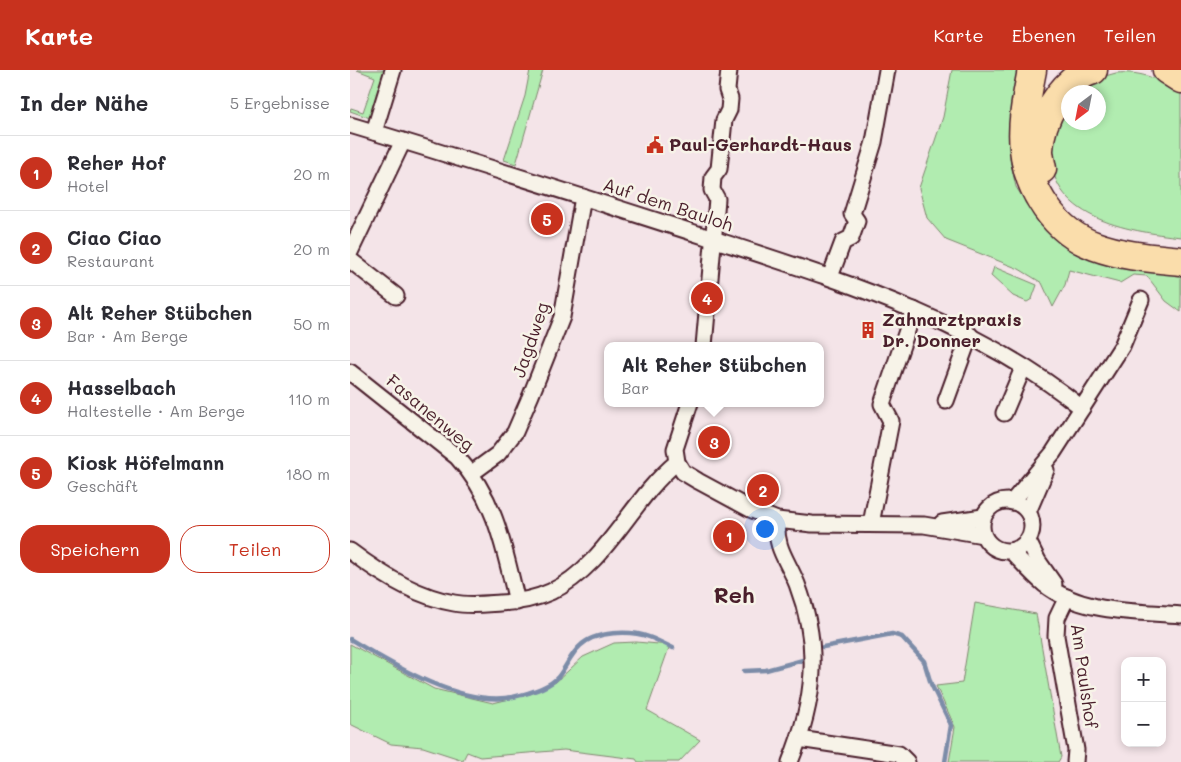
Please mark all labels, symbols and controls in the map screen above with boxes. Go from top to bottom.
text: Karte [25,20,93,51]
text: Karte [933,23,984,47]
text: Ebenen [1012,23,1076,47]
text: Teilen [1104,23,1156,47]
north arrow [1061,85,1106,130]
text: In der Nähe [20,89,148,116]
text: 5 Ergebnisse [230,92,330,113]
place label: Paul-Gerhardt-Haus [669,132,852,156]
public building icon: Paul-Gerhardt-Haus [645,135,665,155]
text: Reher Hof [67,150,166,175]
text: 1 [32,163,40,184]
text: 20 m [293,163,330,184]
street label: Auf dem Bauloh [600,172,736,236]
text: Hotel [67,175,109,196]
pin: 5 [531,200,563,238]
text: Ciao Ciao [67,225,161,250]
text: 2 [32,238,40,259]
text: 20 m [293,238,330,259]
text: Restaurant [67,250,155,271]
pin: 4 [691,279,723,317]
street label: Jagdweg [506,299,554,381]
text: Alt Reher Stübchen [67,300,252,325]
place label: Zahnarztpraxis Dr. Donner [882,307,1022,352]
text: 3 [31,313,41,334]
text: 50 m [293,313,330,334]
building icon: Zahnarztpraxis Dr. Donner [858,320,878,340]
text: Bar · Am Berge [67,325,188,346]
popup [604,342,824,407]
text: Alt Reher Stübchen [621,352,807,377]
street label: Fasanenweg [382,368,480,456]
text: Hasselbach [67,375,176,400]
text: Bar [621,377,649,398]
text: 4 [31,388,41,409]
text: 110 m [288,388,330,409]
text: Haltestelle · Am Berge [67,400,245,421]
pin: 3 [698,423,730,461]
text: Kiosk Höfelmann [67,450,224,475]
text: 5 [31,463,41,484]
text: 180 m [285,463,330,484]
pin: 2 [747,471,779,509]
text: Geschäft [67,475,138,496]
your location [752,516,778,542]
pin: 1 [713,517,745,555]
button: Speichern [20,525,170,573]
button: Teilen [180,525,330,573]
district label: Reh [713,580,755,609]
street label: Am Paulshof [1066,622,1104,731]
map controls [1121,657,1166,747]
button: + [1121,657,1166,702]
button: − [1121,702,1166,747]

